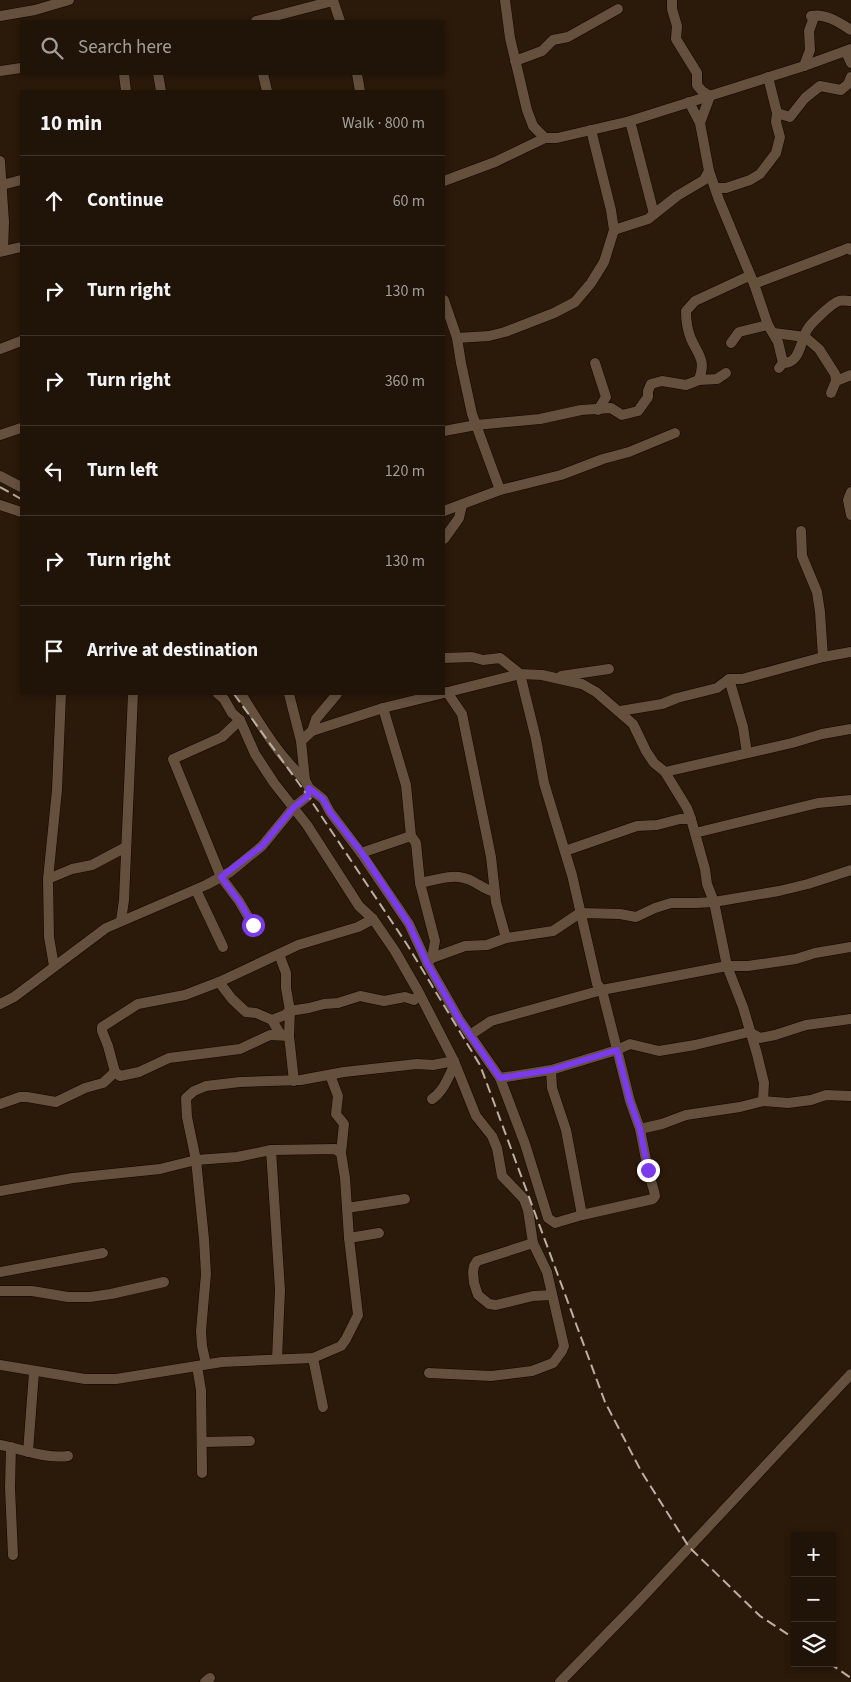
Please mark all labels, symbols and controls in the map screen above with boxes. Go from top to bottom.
search box [20,20,445,75]
icon: search [38,34,66,62]
text: Search here [78,34,172,61]
text: 10 min [40,108,102,138]
text: Walk · 800 m [342,112,425,134]
icon: ahead [40,187,68,215]
text: Continue [87,187,164,214]
text: 60 m [393,190,425,212]
icon: right [40,277,68,305]
text: Turn right [87,277,171,304]
text: 130 m [385,280,425,302]
icon: right [40,367,68,395]
text: Turn right [87,367,171,394]
text: 360 m [385,370,425,392]
icon: left [40,457,68,485]
text: Turn left [87,457,158,484]
text: 120 m [385,460,425,482]
icon: right [40,547,68,575]
text: Turn right [87,547,171,574]
text: 130 m [385,550,425,572]
icon: arrive [40,637,68,665]
text: Arrive at destination [87,637,258,664]
route start [242,914,265,937]
route end [637,1159,660,1182]
map controls [791,1532,836,1667]
button: + [791,1532,836,1577]
button: − [791,1577,836,1622]
button: layers [791,1622,836,1667]

